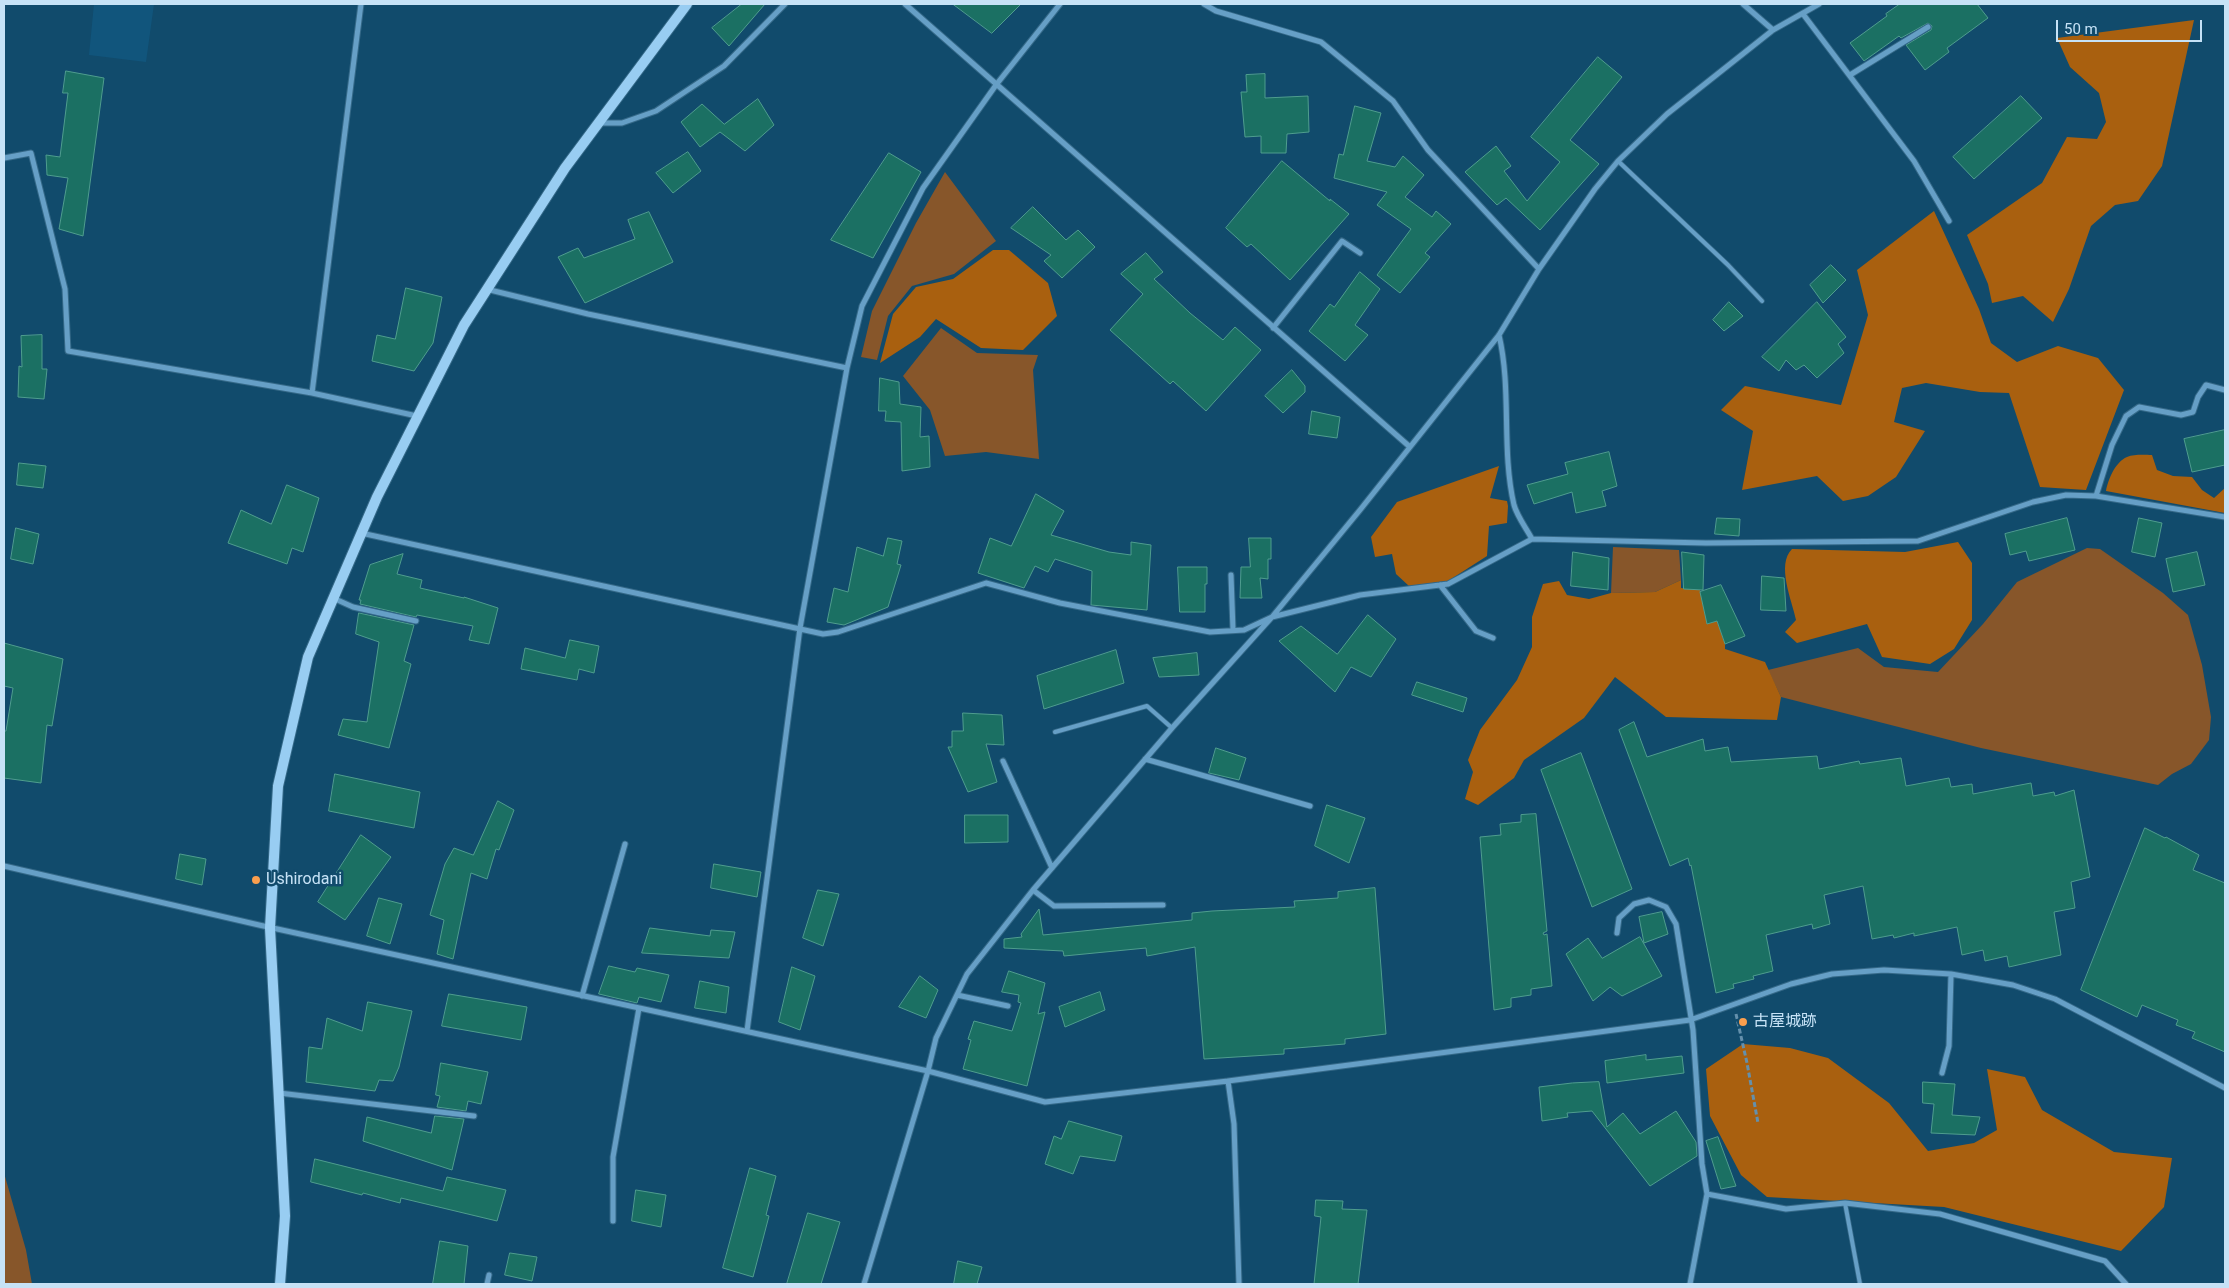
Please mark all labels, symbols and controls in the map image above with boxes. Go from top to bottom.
scale bar [2059,10,2205,42]
text: 50 m [2064,20,2098,38]
place label: Ushirodani [266,870,342,890]
marker: Ushirodani [250,874,262,886]
place label: 古屋城跡 [1753,1012,1817,1032]
marker: 古屋城跡 [1737,1016,1749,1028]

